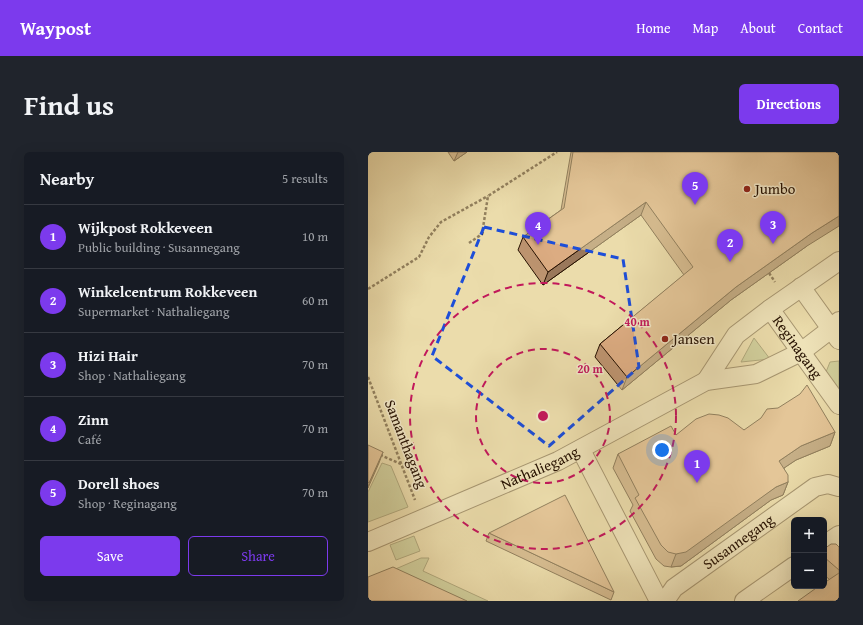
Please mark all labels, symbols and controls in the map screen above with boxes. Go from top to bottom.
text: Waypost [20,14,91,42]
text: Home [636,18,671,38]
text: Map [693,18,718,38]
text: About [740,18,776,38]
text: Contact [798,18,843,38]
text: Find us [24,84,114,125]
button: Directions [739,84,839,124]
text: Nearby [40,166,94,191]
text: 5 results [282,169,328,188]
pin: 5 [682,172,708,205]
place label: Jumbo [753,178,796,199]
marker: Jumbo [742,184,752,194]
pin: 3 [760,211,786,244]
pin: 4 [525,212,551,245]
text: Wijkpost Rokkeveen [78,217,213,238]
text: 1 [50,227,56,246]
text: 10 m [302,227,328,246]
pin: 2 [717,229,743,262]
text: Public building · Susannegang [78,238,240,257]
text: Winkelcentrum Rokkeveen [78,281,257,302]
text: 2 [50,291,56,310]
text: 60 m [302,291,328,310]
text: Supermarket · Nathaliegang [78,302,229,321]
street label: Reginagang [768,311,828,383]
text: 40 m [624,313,650,330]
place label: Jansen [671,328,715,349]
marker: Jansen [660,334,670,344]
text: Hizi Hair [78,345,138,366]
text: 3 [50,355,56,374]
text: 70 m [302,355,328,374]
text: 20 m [577,360,603,377]
text: Shop · Nathaliegang [78,366,186,385]
street label: Samanthagang [380,396,433,492]
text: Zinn [78,409,109,430]
centre of rings [536,409,550,423]
text: 4 [50,419,56,438]
text: 70 m [302,419,328,438]
text: Café [78,430,101,449]
street label: Nathaliegang [497,440,583,494]
your location [652,440,672,460]
pin: 1 [684,450,710,483]
text: Dorell shoes [78,473,160,494]
text: 5 [50,483,56,502]
text: 70 m [302,483,328,502]
text: Shop · Reginagang [78,494,177,513]
street label: Susannegang [698,508,778,574]
map controls [791,517,827,589]
button: + [791,517,827,553]
button: Save [40,536,180,576]
button: Share [188,536,328,576]
button: − [791,553,827,589]

